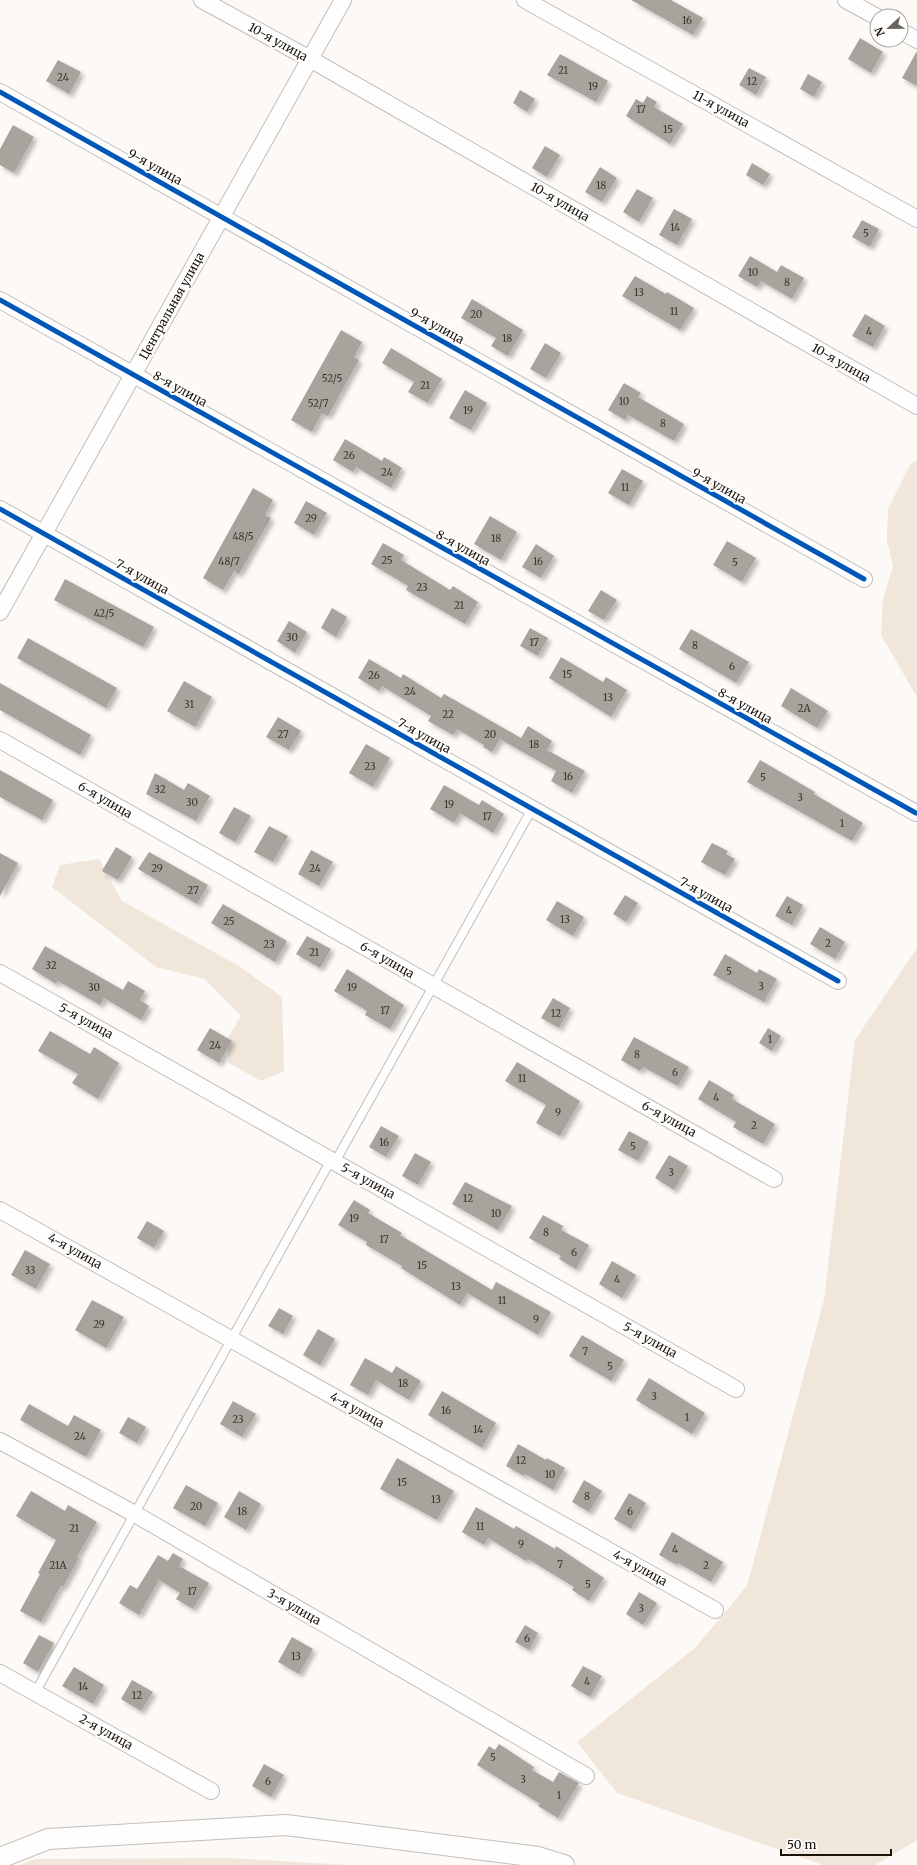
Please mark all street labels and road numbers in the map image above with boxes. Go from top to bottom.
street label: 10-я улица [246,19,311,64]
street label: 11-я улица [690,87,753,131]
street label: 9-я улица [125,145,186,188]
street label: 10-я улица [528,179,593,225]
street label: Центральная улица [136,249,208,362]
street label: 9-я улица [407,304,468,347]
street label: 10-я улица [809,340,874,386]
street label: 8-я улица [151,368,210,410]
street label: 9-я улица [689,464,750,507]
street label: 8-я улица [434,527,493,569]
street label: 7-я улица [113,556,172,598]
street label: 8-я улица [716,685,775,727]
street label: 7-я улица [395,715,454,757]
street label: 6-я улица [76,778,135,821]
street label: 7-я улица [677,874,736,916]
street label: 6-я улица [358,938,417,981]
street label: 5-я улица [57,1000,116,1042]
street label: 6-я улица [639,1097,700,1140]
street label: 5-я улица [339,1160,398,1202]
street label: 4-я улица [45,1230,106,1272]
street label: 5-я улица [621,1319,680,1361]
street label: 4-я улица [327,1389,388,1431]
street label: 4-я улица [610,1547,671,1589]
street label: 3-я улица [265,1585,324,1628]
street label: 2-я улица [77,1711,136,1753]

